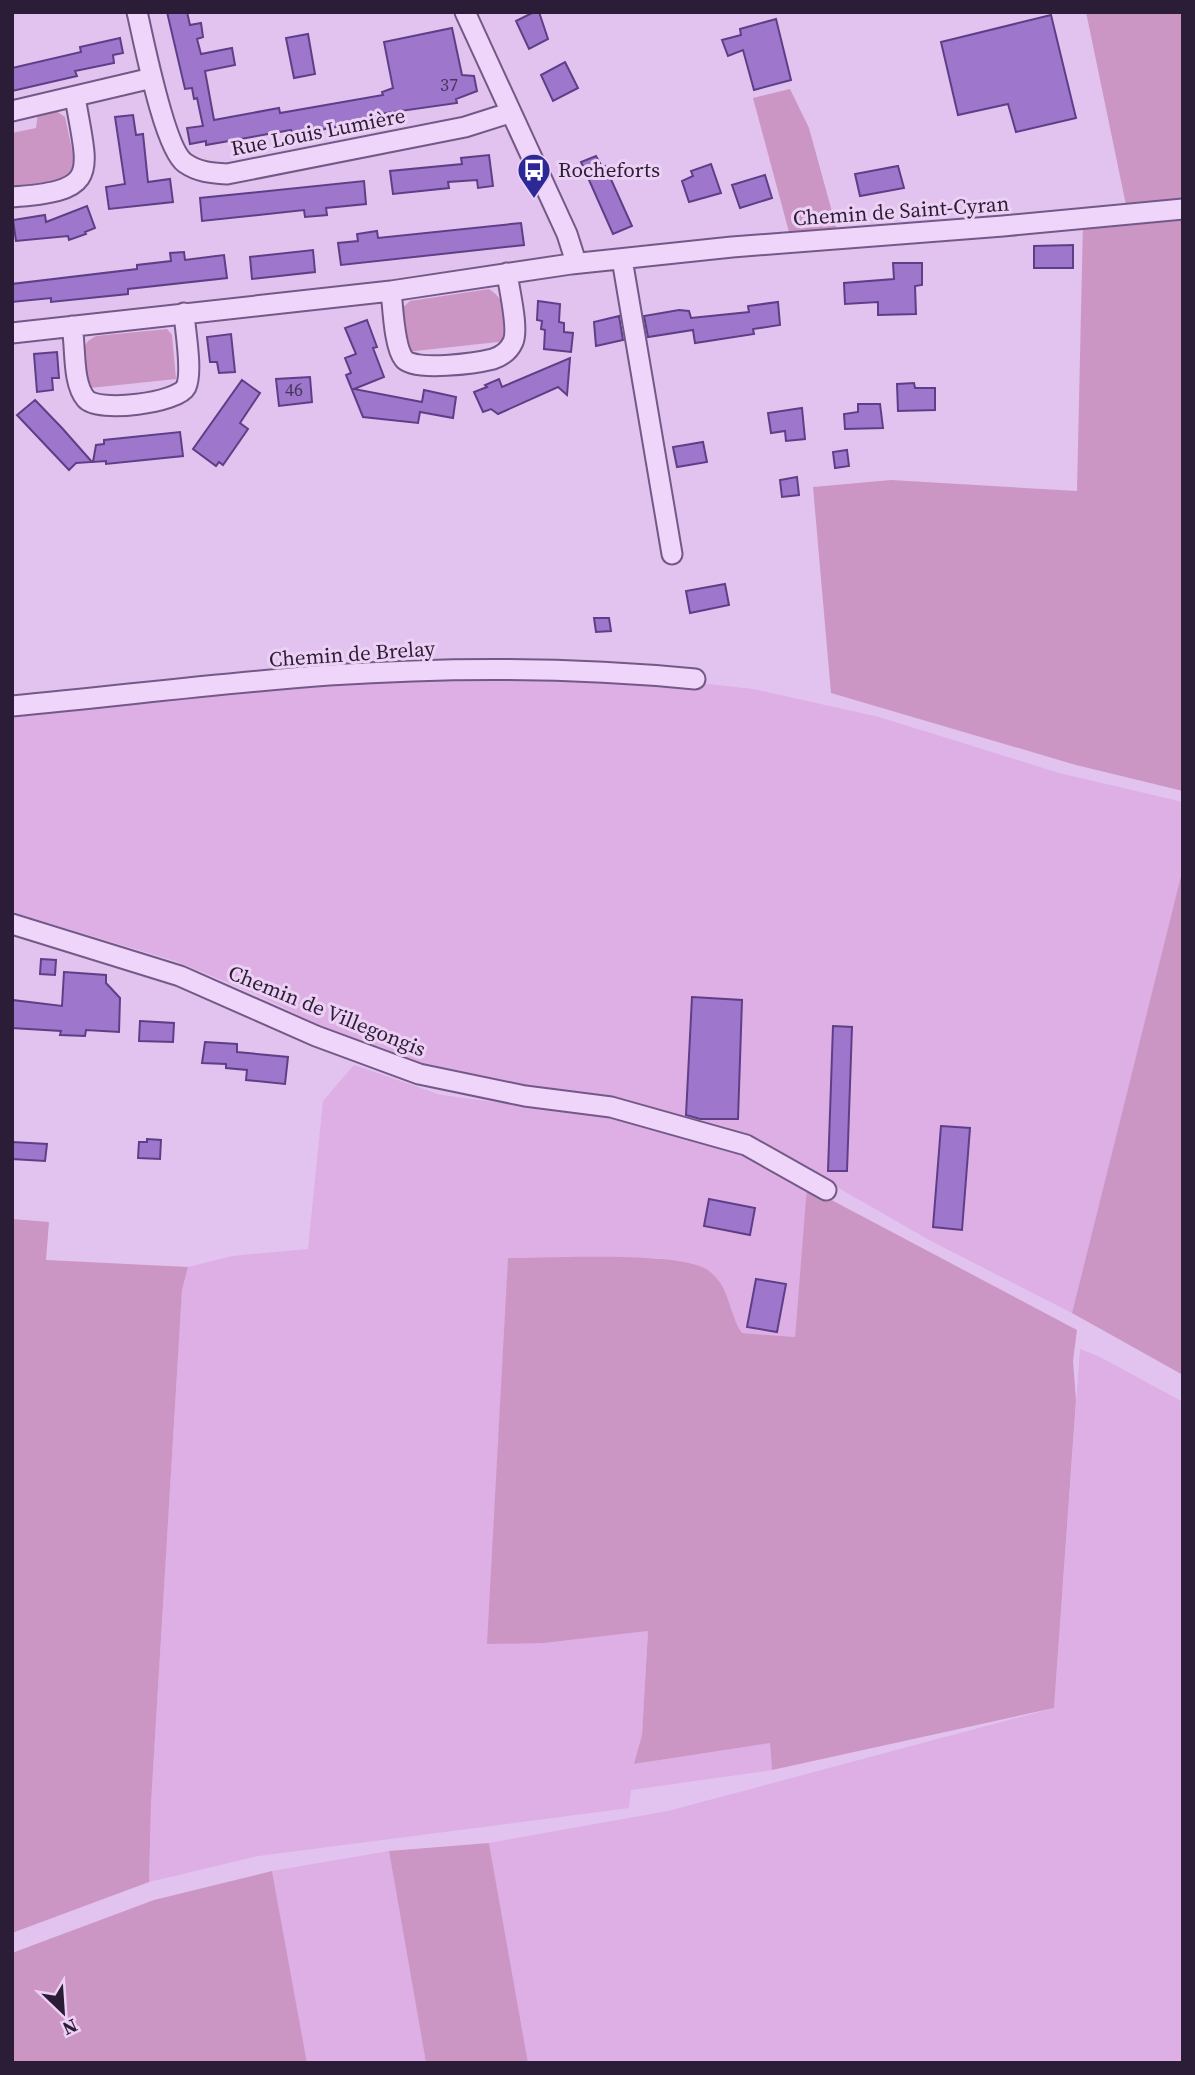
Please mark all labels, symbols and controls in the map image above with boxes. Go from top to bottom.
house number: 37 [440,72,458,97]
street label: Rue Louis Lumière [228,100,408,163]
bus stop icon: Rocheforts [515,151,553,200]
place label: Rocheforts [558,155,660,184]
street label: Chemin de Saint-Cyran [792,188,1010,233]
house number: 46 [285,377,303,402]
street label: Chemin de Brelay [268,633,436,674]
street label: Chemin de Villegongis [224,958,430,1063]
north arrow [28,1977,98,2047]
text: N [58,2013,82,2042]

